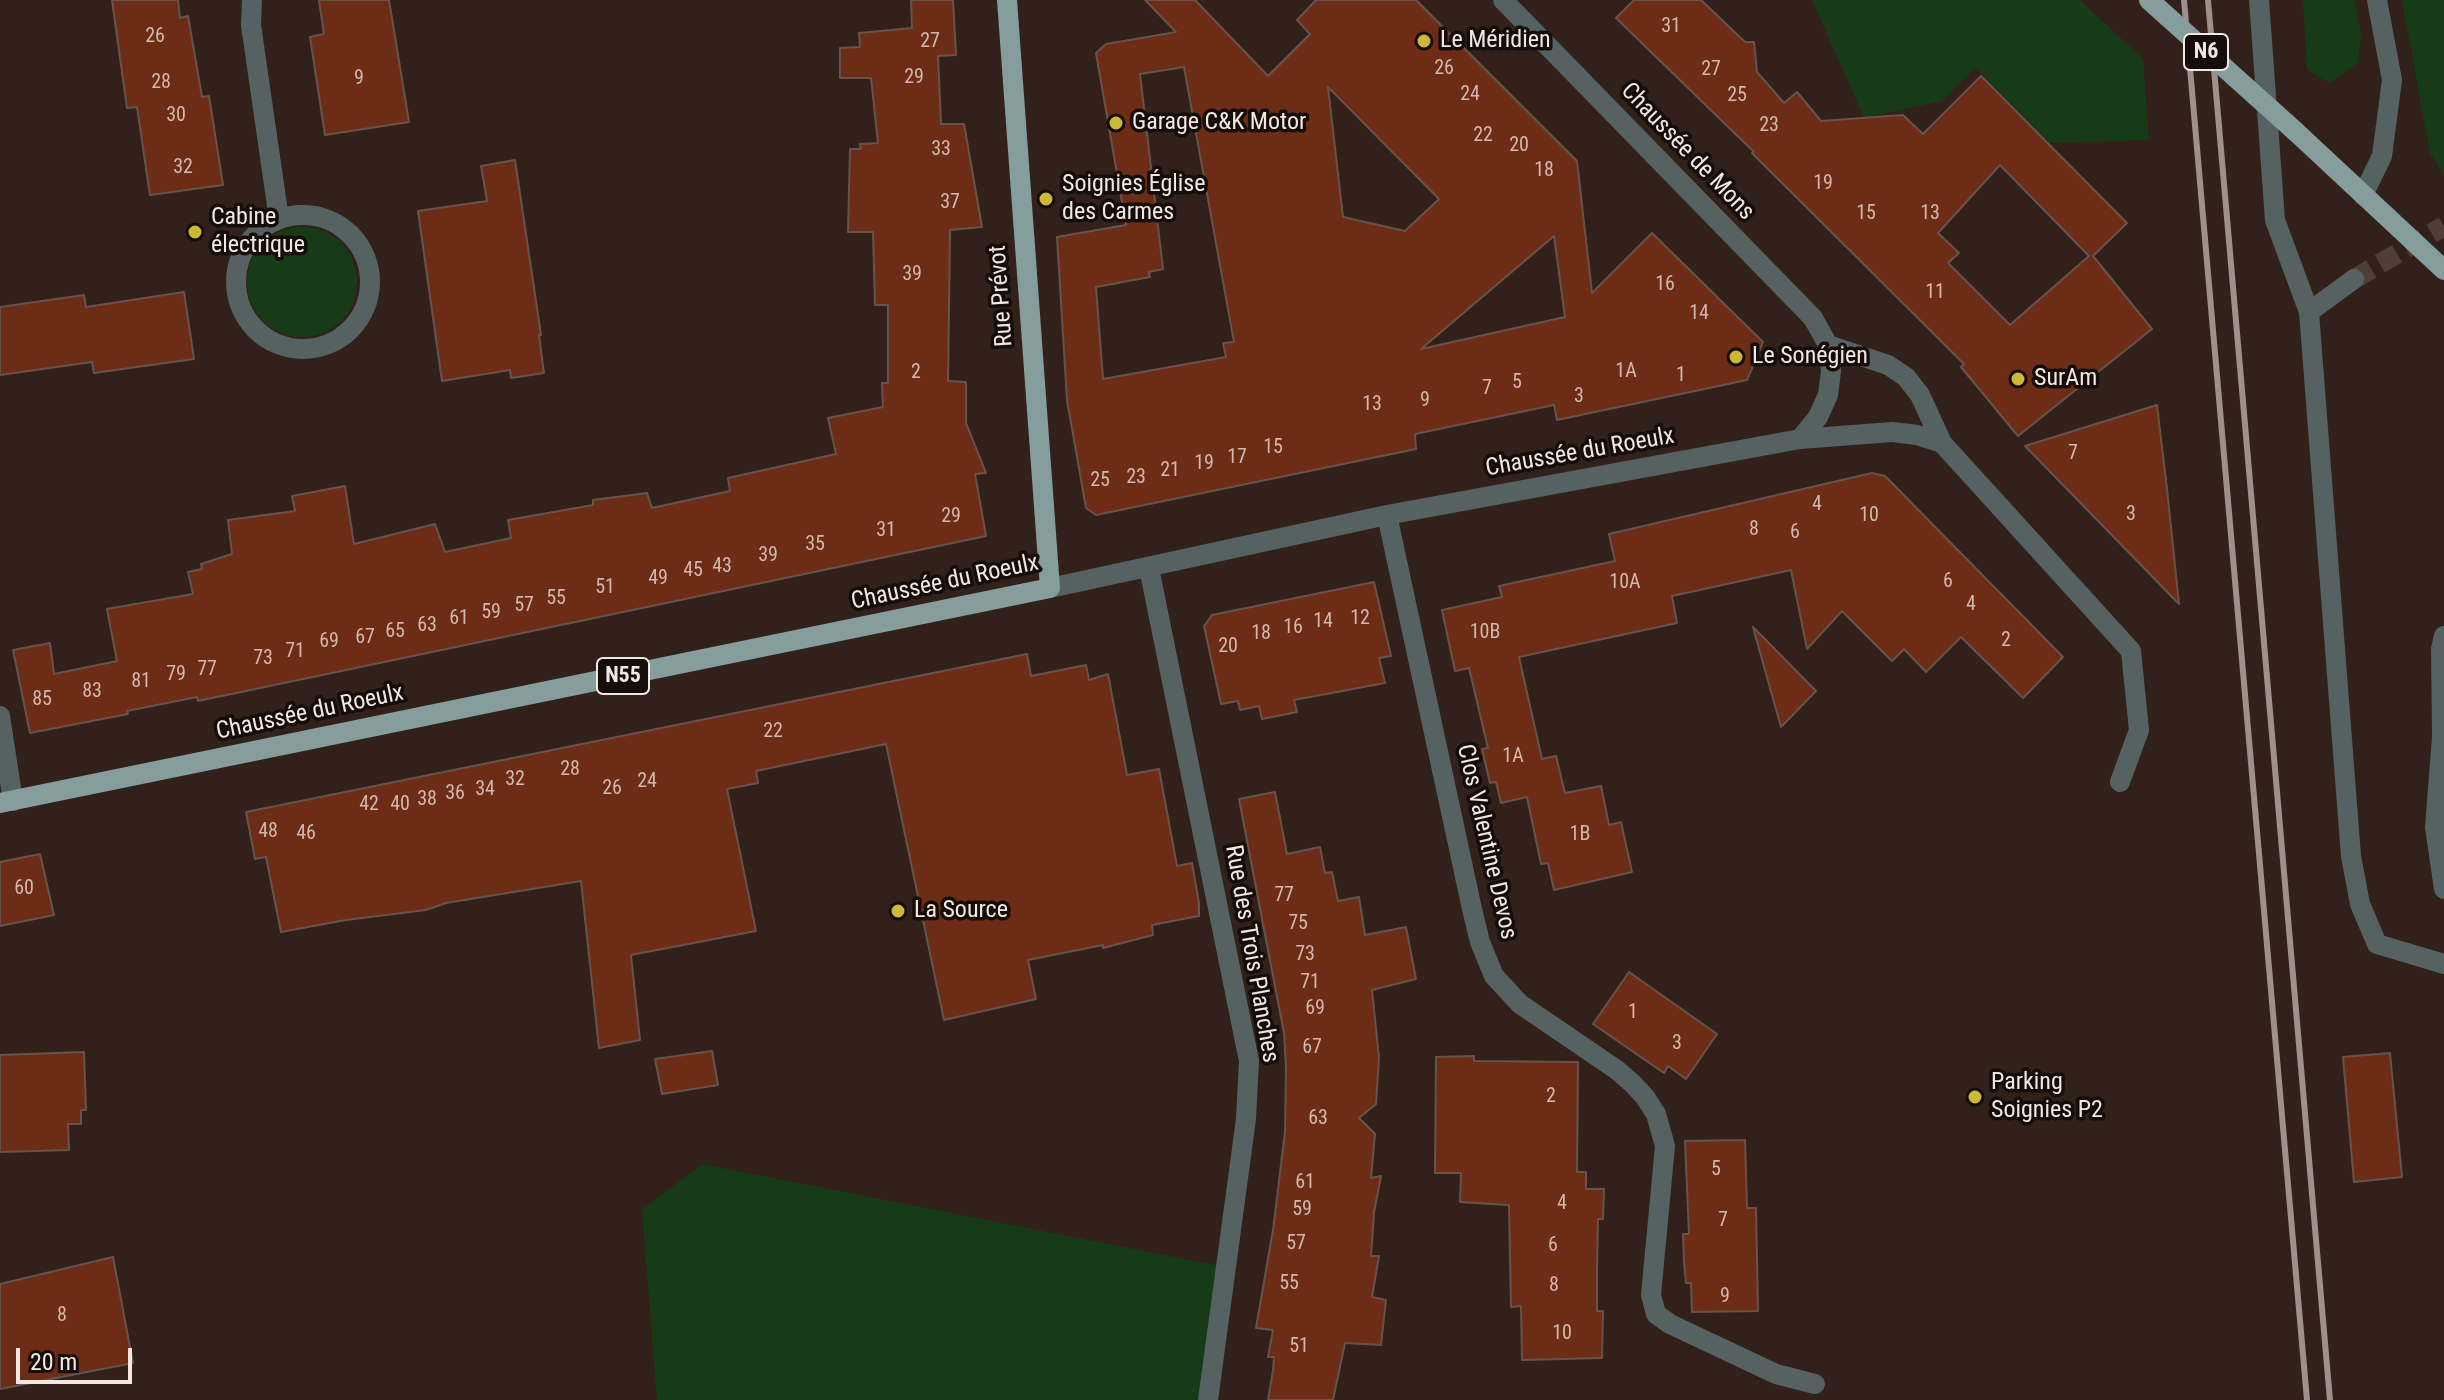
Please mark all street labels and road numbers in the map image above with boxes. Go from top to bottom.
road number: N6 [2184,34,2228,70]
street label: Chaussée de Mons [1614,77,1760,227]
street label: Rue Prévot [984,244,1020,348]
street label: Chaussée du Roeulx [1484,422,1676,484]
street label: Chaussée du Roeulx [849,549,1041,617]
road number: N55 [597,658,649,694]
street label: Chaussée du Roeulx [214,679,406,747]
street label: Clos Valentine Devos [1450,742,1522,942]
street label: Rue des Trois Planches [1218,843,1284,1065]

